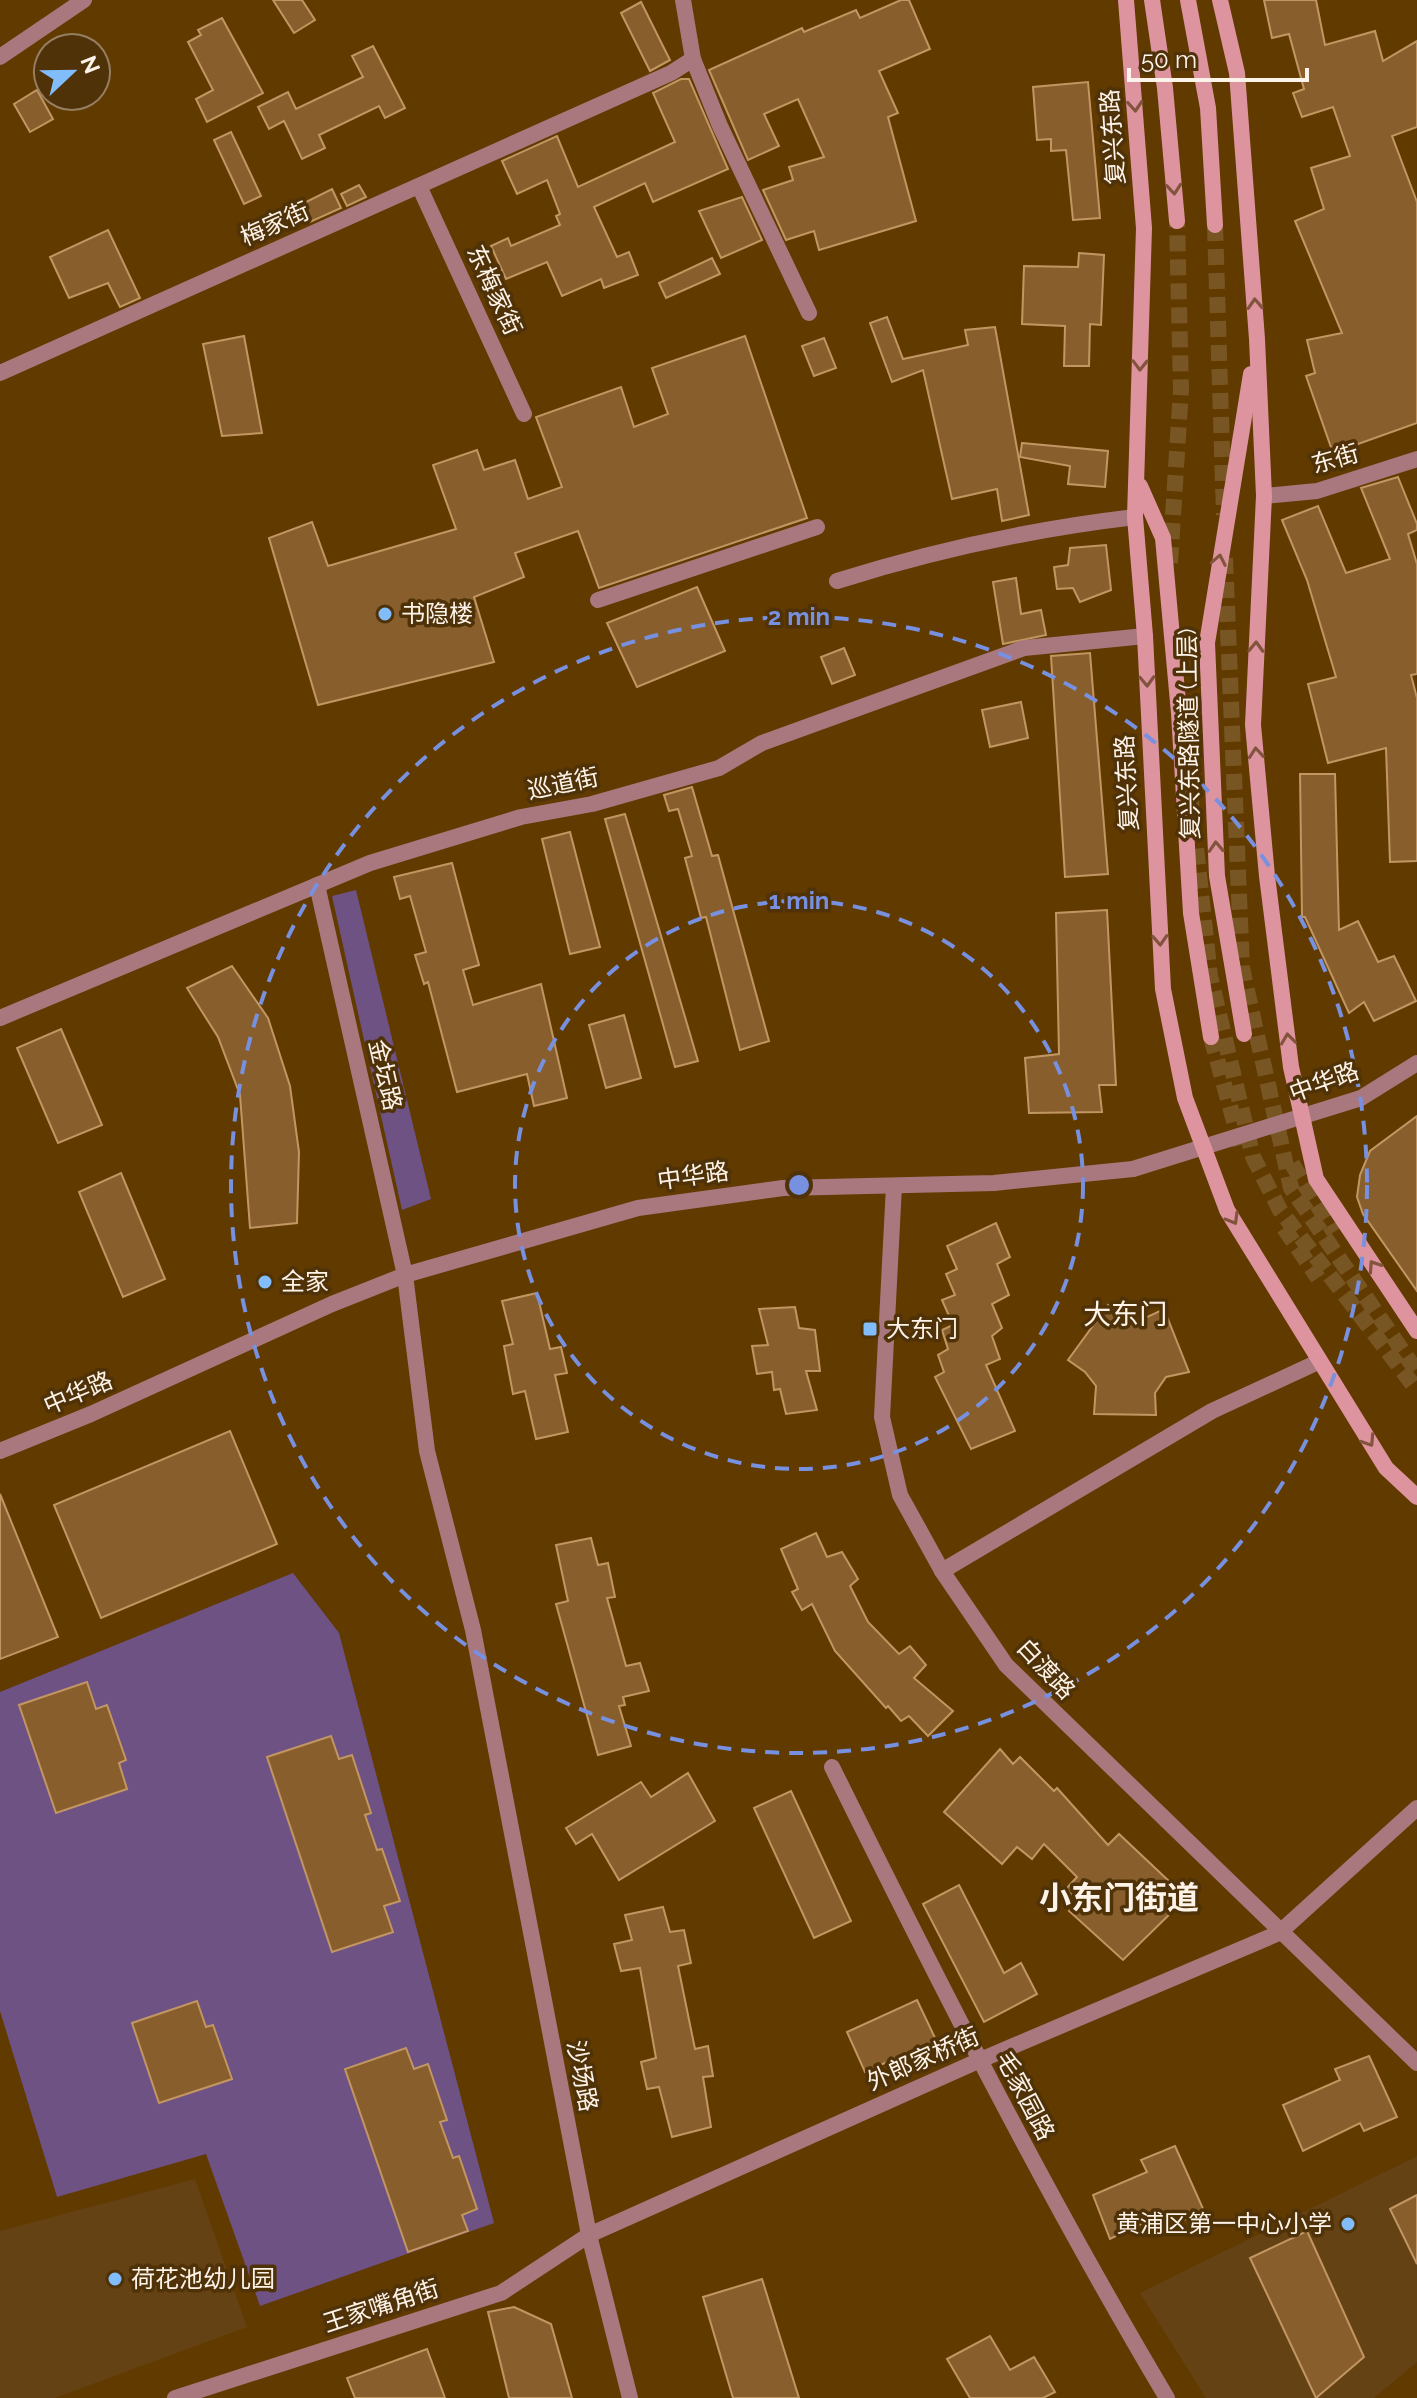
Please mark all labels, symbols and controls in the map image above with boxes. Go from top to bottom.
north arrow [32,32,112,112]
scale bar [1129,32,1307,82]
text: 50 m [1141,45,1197,74]
text: N [75,52,106,77]
street label: 复兴东路 [1095,88,1130,186]
one-way arrow [1126,100,1143,113]
one-way arrow [1166,183,1183,196]
street label: 梅家街 [236,196,314,251]
street label: 东梅家街 [461,240,528,339]
one-way arrow [1246,297,1263,310]
one-way arrow [1132,359,1149,372]
street label: 东街 [1308,438,1362,479]
one-way arrow [1210,553,1227,567]
place label: 书隐楼 [401,599,473,628]
text: 2 min [768,602,830,631]
marker: 书隐楼 [376,605,394,623]
street label: 复兴东路隧道 (上层) [1172,628,1205,840]
one-way arrow [1248,640,1265,653]
one-way arrow [1138,675,1155,688]
street label: 复兴东路 [1110,734,1143,832]
one-way arrow [1248,746,1265,759]
street label: 巡道街 [525,762,601,805]
one-way arrow [1207,840,1224,853]
text: 1 min [769,886,829,915]
one-way arrow [1151,934,1168,947]
one-way arrow [1279,1033,1296,1046]
street label: 金坛路 [363,1037,408,1113]
street label: 中华路 [1285,1056,1363,1107]
street label: 中华路 [655,1156,731,1195]
centre of rings [785,1171,813,1199]
one-way arrow [1223,1210,1239,1225]
one-way arrow [1369,1261,1384,1275]
place label: 全家 [281,1267,329,1296]
marker: 全家 [256,1273,274,1291]
district label: 大东门 [1083,1298,1167,1331]
place label: 大东门 [886,1314,958,1343]
marker: 大东门 [861,1320,879,1338]
street label: 中华路 [39,1365,117,1420]
one-way arrow [1359,1432,1374,1446]
street label: 白渡路 [1011,1632,1082,1705]
district label: 小东门街道 [1039,1879,1199,1916]
street label: 外郎家桥街 [862,2021,984,2096]
street label: 沙场路 [561,2038,604,2114]
street label: 毛家园路 [990,2047,1061,2145]
place label: 黄浦区第一中心小学 [1116,2209,1332,2238]
marker: 黄浦区第一中心小学 [1339,2215,1357,2233]
place label: 荷花池幼儿园 [131,2264,275,2293]
marker: 荷花池幼儿园 [106,2270,124,2288]
street label: 王家嘴角街 [319,2273,442,2338]

